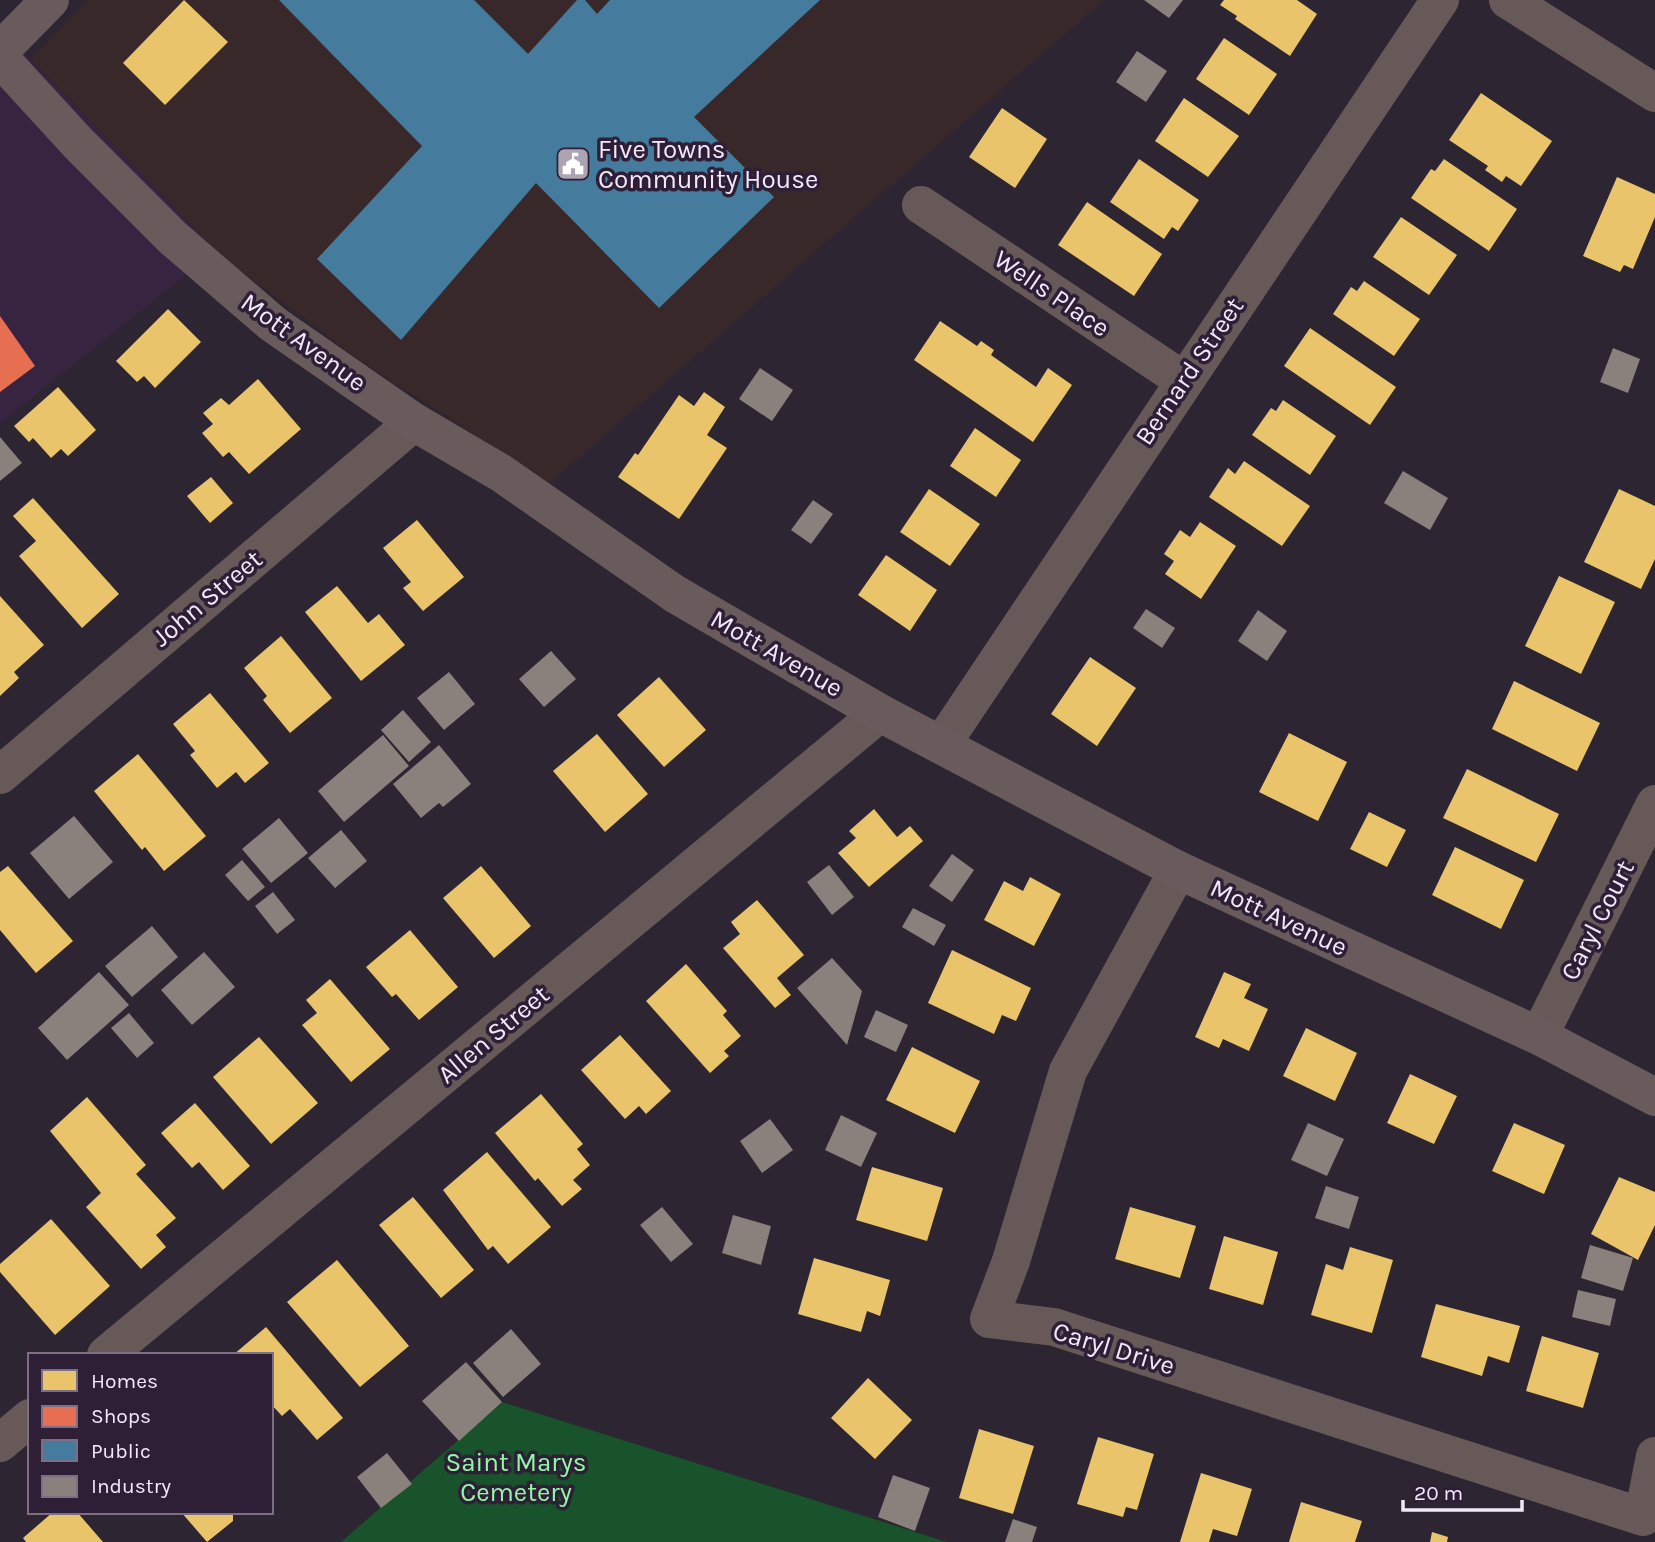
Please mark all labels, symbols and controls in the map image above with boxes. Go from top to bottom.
place label: Five Towns Community House [598,134,818,195]
public building icon: Five Towns Community House [554,145,592,183]
street label: Wells Place [988,243,1115,343]
street label: Mott Avenue [235,287,372,398]
street label: Bernard Street [1129,291,1250,451]
street label: John Street [146,543,269,653]
street label: Mott Avenue [705,603,848,704]
street label: Caryl Court [1554,855,1641,985]
street label: Mott Avenue [1205,872,1352,963]
street label: Allen Street [431,979,556,1090]
street label: Caryl Drive [1049,1315,1179,1382]
legend [28,1353,273,1514]
text: Homes [91,1369,158,1393]
text: Shops [91,1404,151,1428]
text: Public [91,1439,151,1463]
park label: Saint Marys Cemetery [446,1447,586,1508]
scale bar [1403,1468,1522,1512]
text: Industry [91,1474,171,1498]
text: 20 m [1414,1481,1463,1505]

